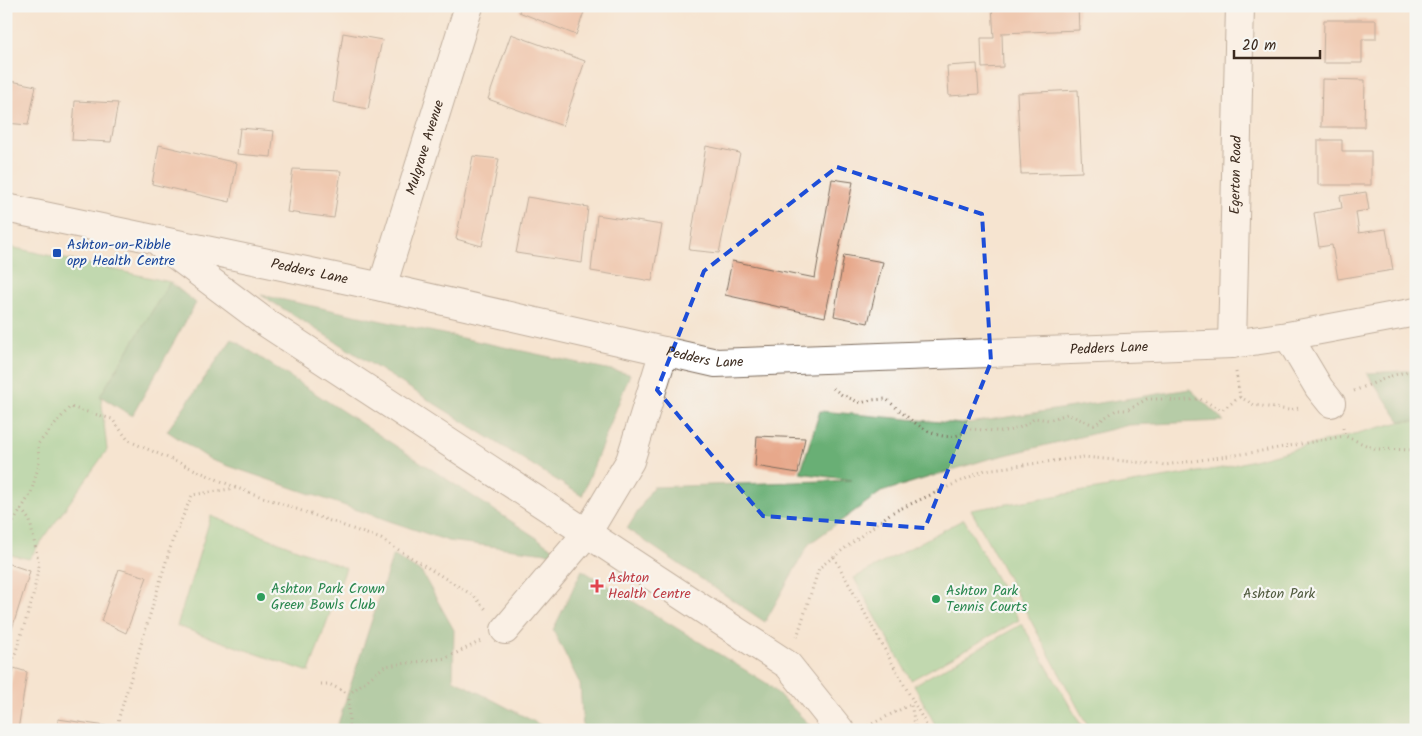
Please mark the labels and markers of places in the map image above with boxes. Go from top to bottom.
place label: Ashton-on-Ribble opp Health Centre [67,234,176,272]
marker: Ashton-on-Ribble opp Health Centre [51,247,63,259]
place label: Ashton Health Centre [608,567,691,605]
place label: Ashton Park Crown Green Bowls Club [271,578,385,616]
marker: Ashton Health Centre [590,579,604,593]
place label: Ashton Park Tennis Courts [946,580,1027,618]
marker: Ashton Park Crown Green Bowls Club [255,591,267,603]
marker: Ashton Park Tennis Courts [930,593,942,605]

